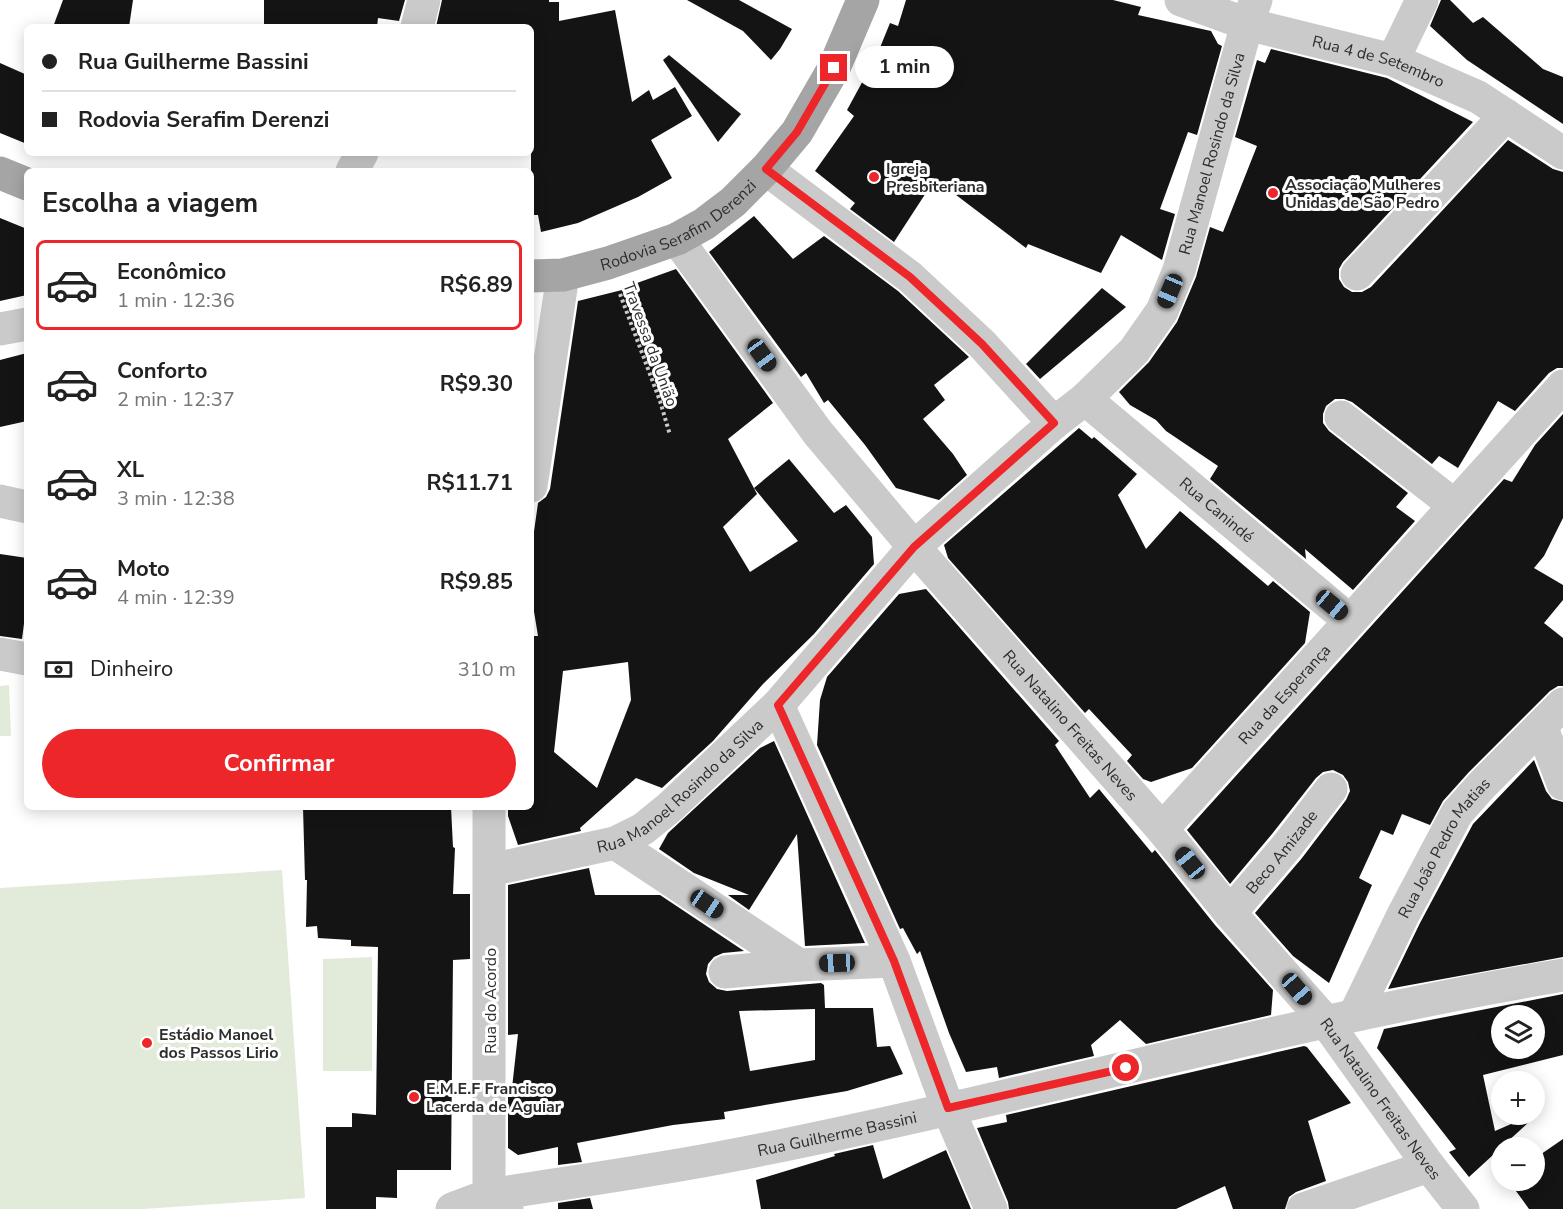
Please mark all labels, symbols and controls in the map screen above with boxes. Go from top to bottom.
street label: Rua 4 de Setembro [1310,31,1448,93]
text: Rua Guilherme Bassini [78,47,309,77]
callout: 1 min [855,47,954,89]
street label: Rua Manoel Rosindo da Silva [1174,50,1251,257]
text: 1 min [879,53,930,80]
route end [820,54,847,81]
text: Rodovia Serafim Derenzi [78,105,329,135]
place label: Igreja Presbiteriana [886,158,985,198]
marker: Igreja Presbiteriana [867,170,881,184]
place label: Associação Mulheres Unidas de São Pedro [1285,174,1441,214]
street label: Rodovia Serafim Derenzi [598,175,761,277]
text: Escolha a viagem [42,185,258,222]
marker: Associação Mulheres Unidas de São Pedro [1266,186,1280,200]
text: Econômico [117,257,226,287]
icon: car [45,258,99,312]
text: R$6.89 [440,270,513,300]
car [1155,271,1185,311]
street label: Travessa da União [617,279,683,410]
text: 1 min · 12:36 [117,287,235,314]
car [744,335,780,375]
text: Conforto [117,356,207,386]
icon: car [45,357,99,411]
text: R$9.30 [440,369,513,399]
text: 2 min · 12:37 [117,386,235,413]
text: XL [117,455,144,485]
icon: car [45,456,99,510]
text: R$11.71 [426,468,513,498]
street label: Rua Canindé [1174,473,1258,548]
text: 3 min · 12:38 [117,485,235,512]
text: Moto [117,554,170,584]
icon: car [45,555,99,609]
text: R$9.85 [440,567,513,597]
text: 4 min · 12:39 [117,584,235,611]
car [1312,587,1352,623]
street label: Rua da Esperança [1234,640,1336,750]
street label: Rua Natalino Freitas Neves [997,645,1142,806]
icon: cash [42,653,75,686]
text: Dinheiro [90,654,173,684]
text: 310 m [458,656,516,683]
street label: Rua Manoel Rosindo da Silva [595,714,769,859]
button: Confirmar [42,729,516,798]
street label: Rua João Pedro Matias [1393,773,1495,922]
street label: Beco Amizade [1241,806,1323,899]
car [1172,843,1208,883]
car [687,886,727,922]
street label: Rua do Acordo [480,948,502,1054]
car [819,953,855,973]
car [1278,970,1316,1008]
map controls [1491,1005,1545,1191]
button: layers [1491,1005,1545,1059]
street label: Rua Natalino Freitas Neves [1315,1014,1446,1185]
place label: Estádio Manoel dos Passos Lirio [159,1024,278,1064]
marker: Estádio Manoel dos Passos Lirio [140,1036,154,1050]
route start [1112,1054,1139,1081]
button: + [1491,1071,1545,1125]
place label: E.M.E.F Francisco Lacerda de Aguiar [426,1078,562,1118]
marker: E.M.E.F Francisco Lacerda de Aguiar [407,1090,421,1104]
street label: Rua Guilherme Bassini [756,1107,919,1162]
button: − [1491,1137,1545,1191]

